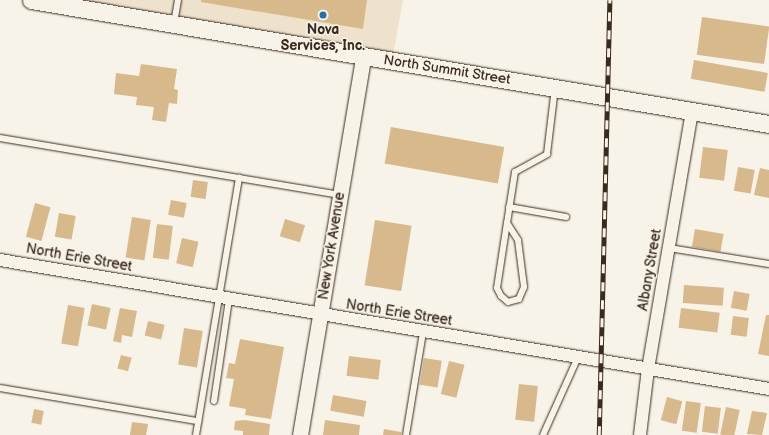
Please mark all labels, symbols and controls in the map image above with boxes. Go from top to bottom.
marker: Nova Services, Inc. [318,10,328,20]
place label: Nova Services, Inc. [281,22,365,54]
street label: North Summit Street [382,52,512,88]
street label: New York Avenue [315,191,349,301]
street label: Albany Street [634,227,666,313]
street label: North Erie Street [25,240,133,276]
street label: North Erie Street [345,296,453,330]

